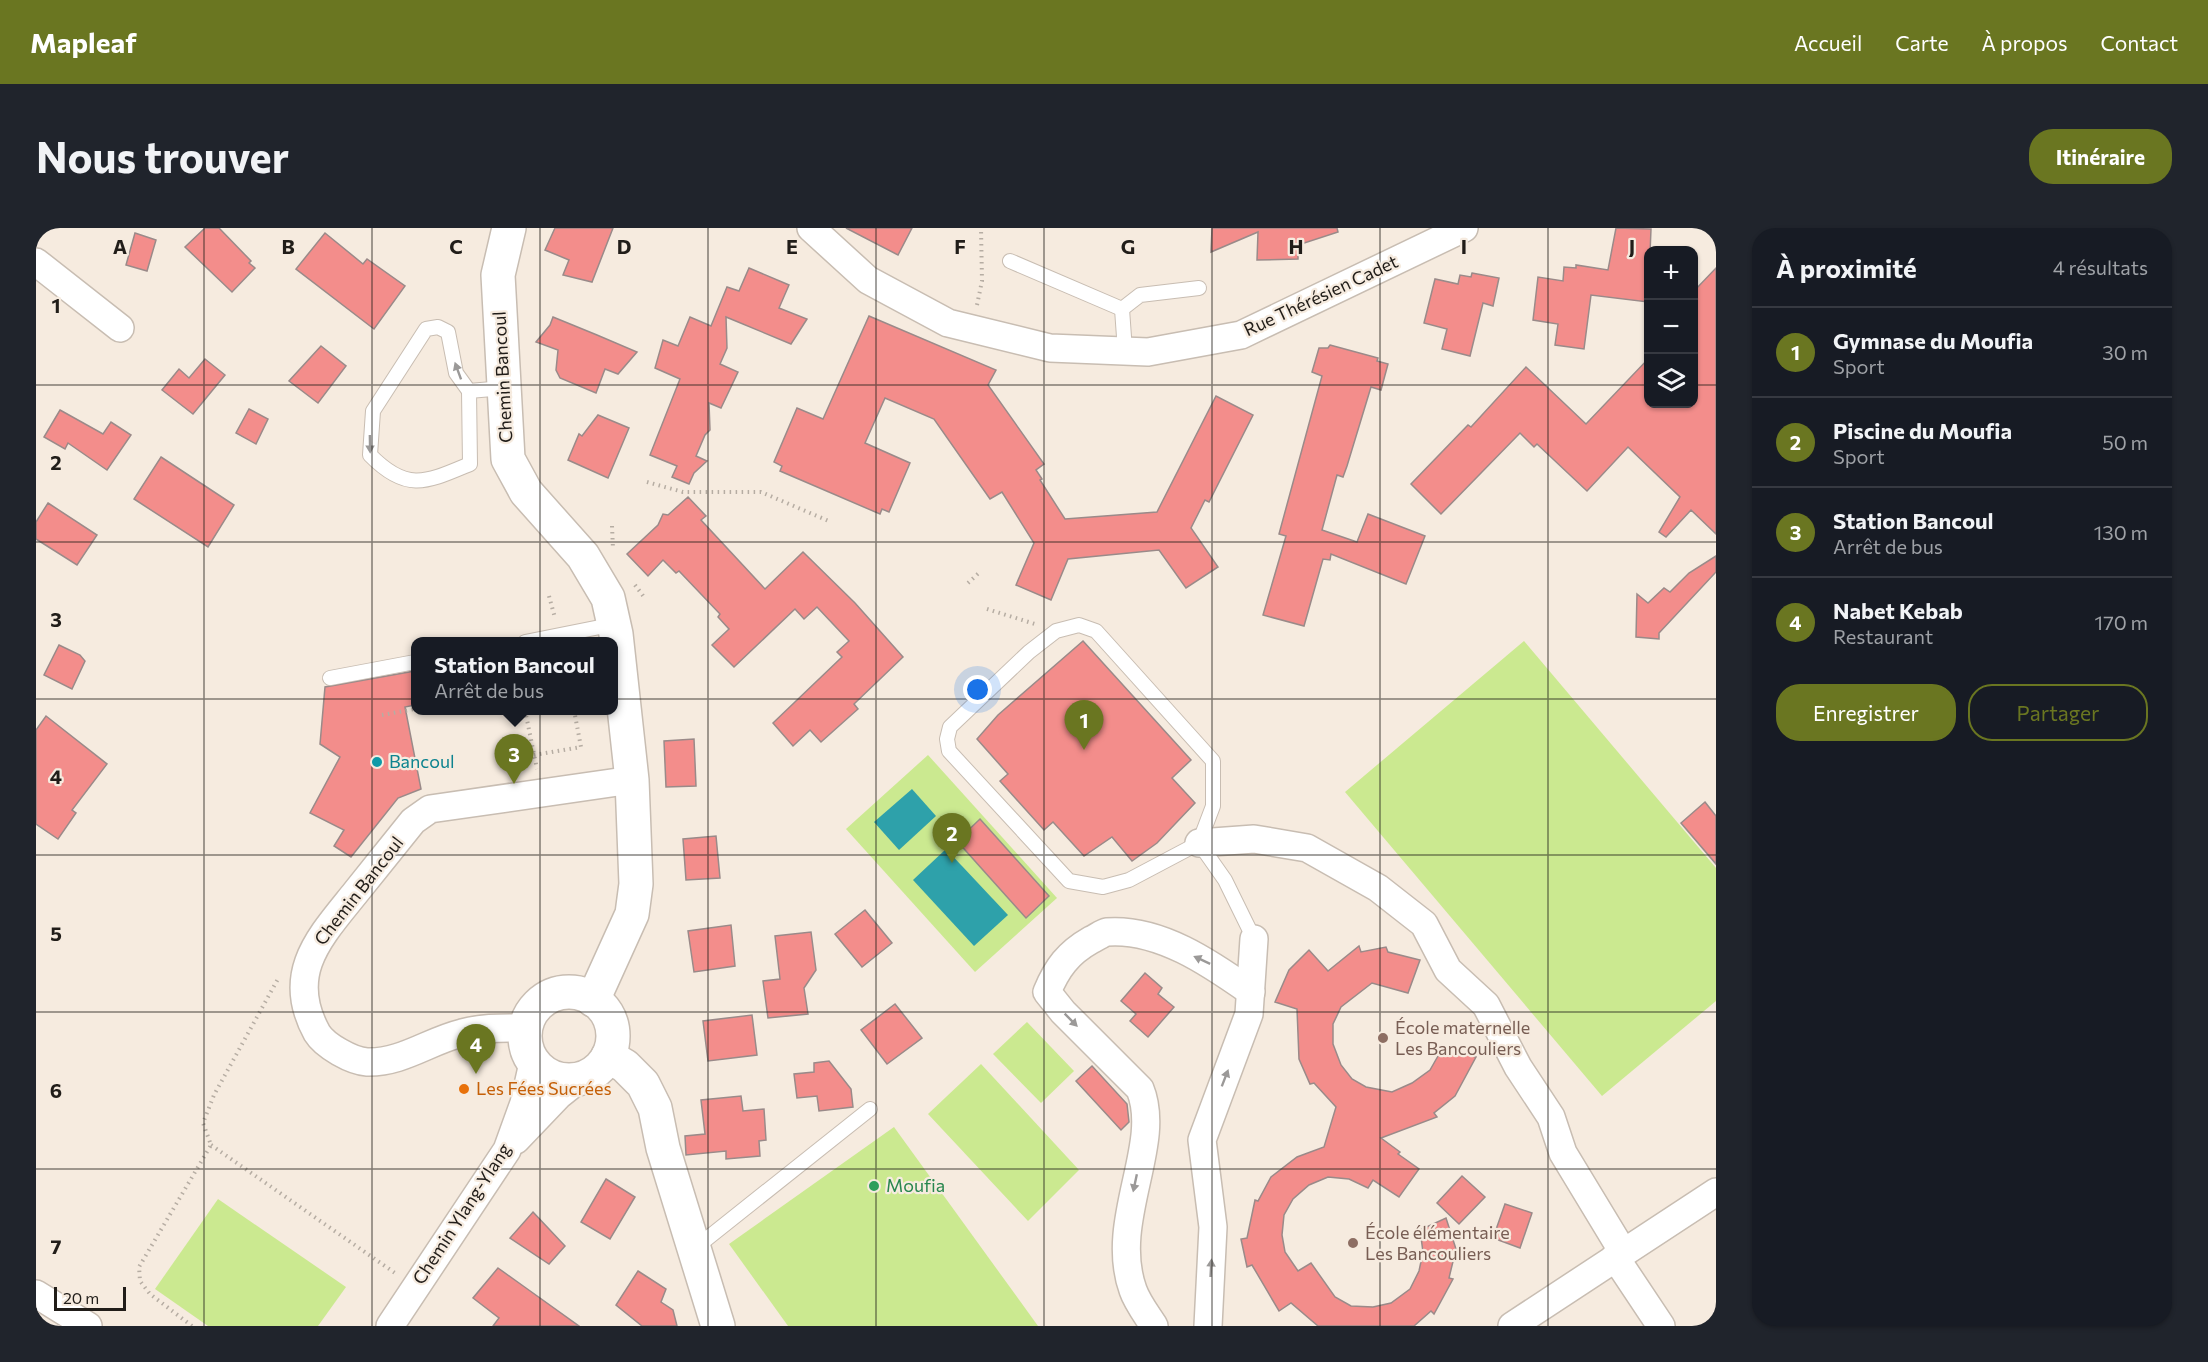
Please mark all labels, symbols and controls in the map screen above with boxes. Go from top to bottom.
text: Mapleaf [30,25,137,59]
text: Accueil [1794,30,1862,55]
text: Carte [1895,30,1949,55]
text: À propos [1982,30,2067,55]
text: Contact [2100,30,2178,55]
button: Itinéraire [2029,129,2172,184]
text: Nous trouver [36,130,289,182]
text: A [113,234,127,258]
text: B [281,234,295,258]
text: C [449,234,463,258]
text: D [617,234,631,258]
text: E [786,234,798,258]
text: F [954,234,966,258]
text: G [1121,234,1135,258]
text: H [1289,234,1304,258]
text: I [1461,234,1467,258]
text: J [1629,234,1635,258]
map controls [1644,246,1698,408]
button: + [1644,246,1698,300]
street label: Rue Thérésien Cadet [1240,250,1401,340]
text: À proximité [1776,252,1917,283]
text: 4 résultats [2053,255,2148,279]
text: 1 [51,293,61,317]
button: − [1644,300,1698,354]
street label: Chemin Bancoul [488,311,516,443]
text: Gymnase du Moufia [1833,327,2033,354]
text: 1 [1791,340,1800,364]
text: 30 m [2102,340,2148,364]
button: layers [1644,354,1698,408]
text: Sport [1833,354,1885,378]
one-way arrow [452,361,462,379]
text: Piscine du Moufia [1833,417,2012,444]
text: 2 [1790,430,1801,454]
text: 50 m [2102,430,2148,454]
one-way arrow [365,435,375,454]
text: Sport [1833,444,1885,468]
text: 2 [50,450,62,474]
text: Station Bancoul [1833,507,1994,534]
text: 3 [1790,520,1801,544]
text: 130 m [2094,520,2148,544]
text: Arrêt de bus [1833,534,1943,558]
text: Nabet Kebab [1833,597,1963,624]
text: 3 [50,607,62,631]
text: 4 [1789,610,1802,634]
text: 170 m [2095,610,2148,634]
text: Restaurant [1833,624,1933,648]
popup [411,637,618,715]
text: Station Bancoul [434,651,595,678]
your location [963,675,992,704]
text: Arrêt de bus [434,678,544,702]
button: Enregistrer [1776,684,1956,741]
button: Partager [1968,684,2148,741]
pin: 1 [1064,700,1104,750]
pin: 3 [494,734,534,784]
place label: Bancoul [389,750,455,772]
marker: Bancoul [370,755,384,769]
text: 4 [50,764,62,788]
pin: 2 [932,814,972,863]
street label: Chemin Bancoul [309,832,407,949]
text: 5 [50,921,62,945]
one-way arrow [1194,955,1211,964]
one-way arrow [1063,1012,1077,1026]
place label: École maternelle Les Bancouliers [1395,1016,1530,1059]
pin: 4 [456,1024,496,1074]
marker: École maternelle Les Bancouliers [1376,1031,1390,1045]
one-way arrow [1221,1068,1231,1086]
place label: Les Fées Sucrées [476,1077,612,1099]
text: 6 [50,1078,62,1102]
marker: Les Fées Sucrées [457,1082,471,1096]
street label: Chemin Ylang-Ylang [407,1139,515,1288]
place label: Moufia [886,1174,945,1196]
one-way arrow [1129,1174,1139,1193]
marker: Moufia [867,1179,881,1193]
place label: École élémentaire Les Bancouliers [1365,1221,1510,1264]
text: 7 [51,1234,62,1258]
marker: École élémentaire Les Bancouliers [1346,1236,1360,1250]
one-way arrow [1206,1258,1215,1277]
scale bar [54,1284,126,1312]
text: 20 m [63,1288,99,1307]

